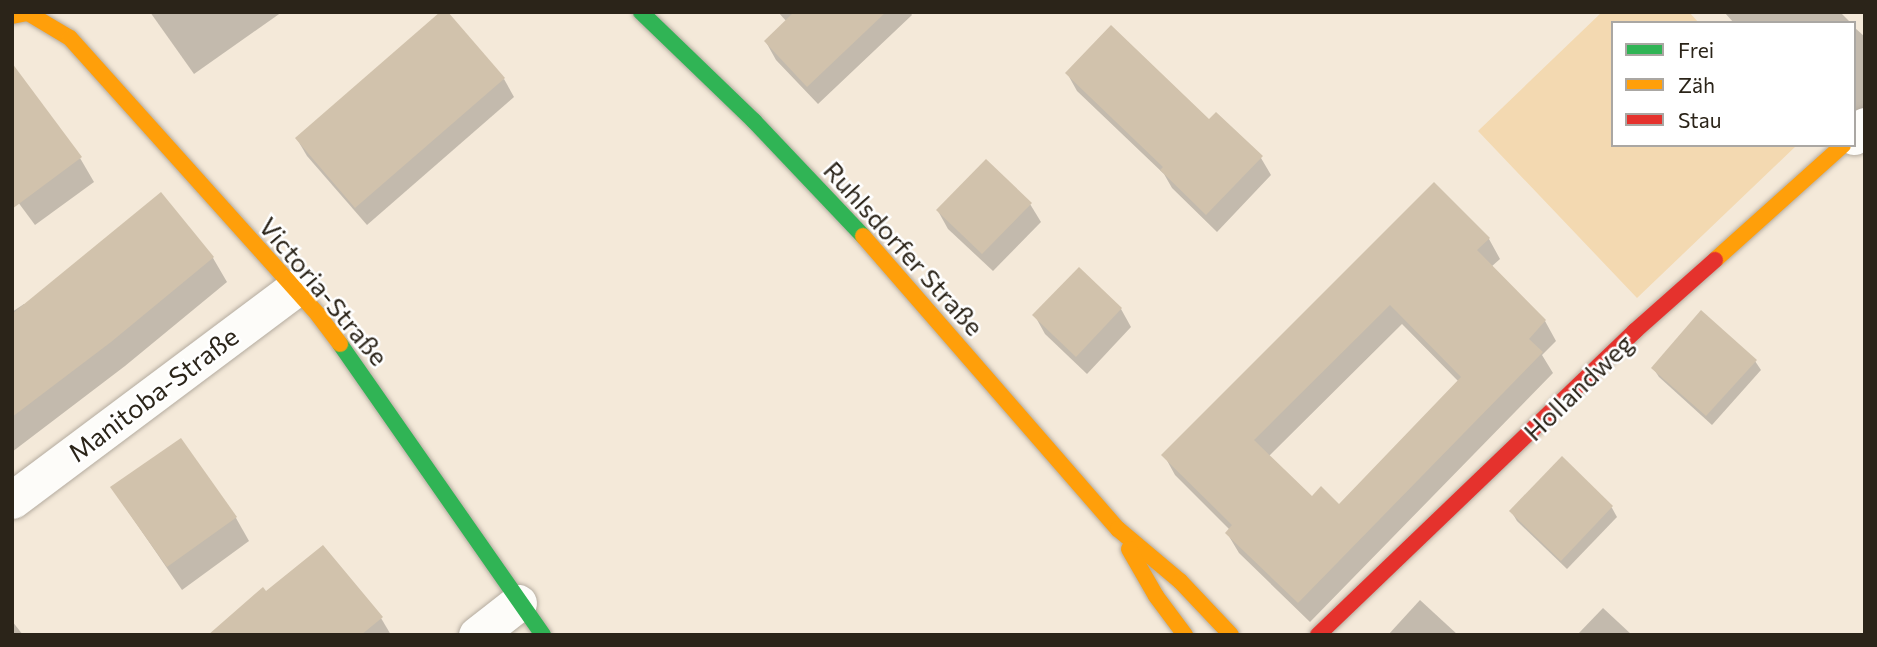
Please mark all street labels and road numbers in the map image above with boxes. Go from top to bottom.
street label: Ruhlsdorfer Straße [818,154,990,342]
street label: Victoria-Straße [253,211,395,371]
street label: Manitoba-Straße [62,320,244,468]
street label: Hollandweg [1517,327,1639,447]

